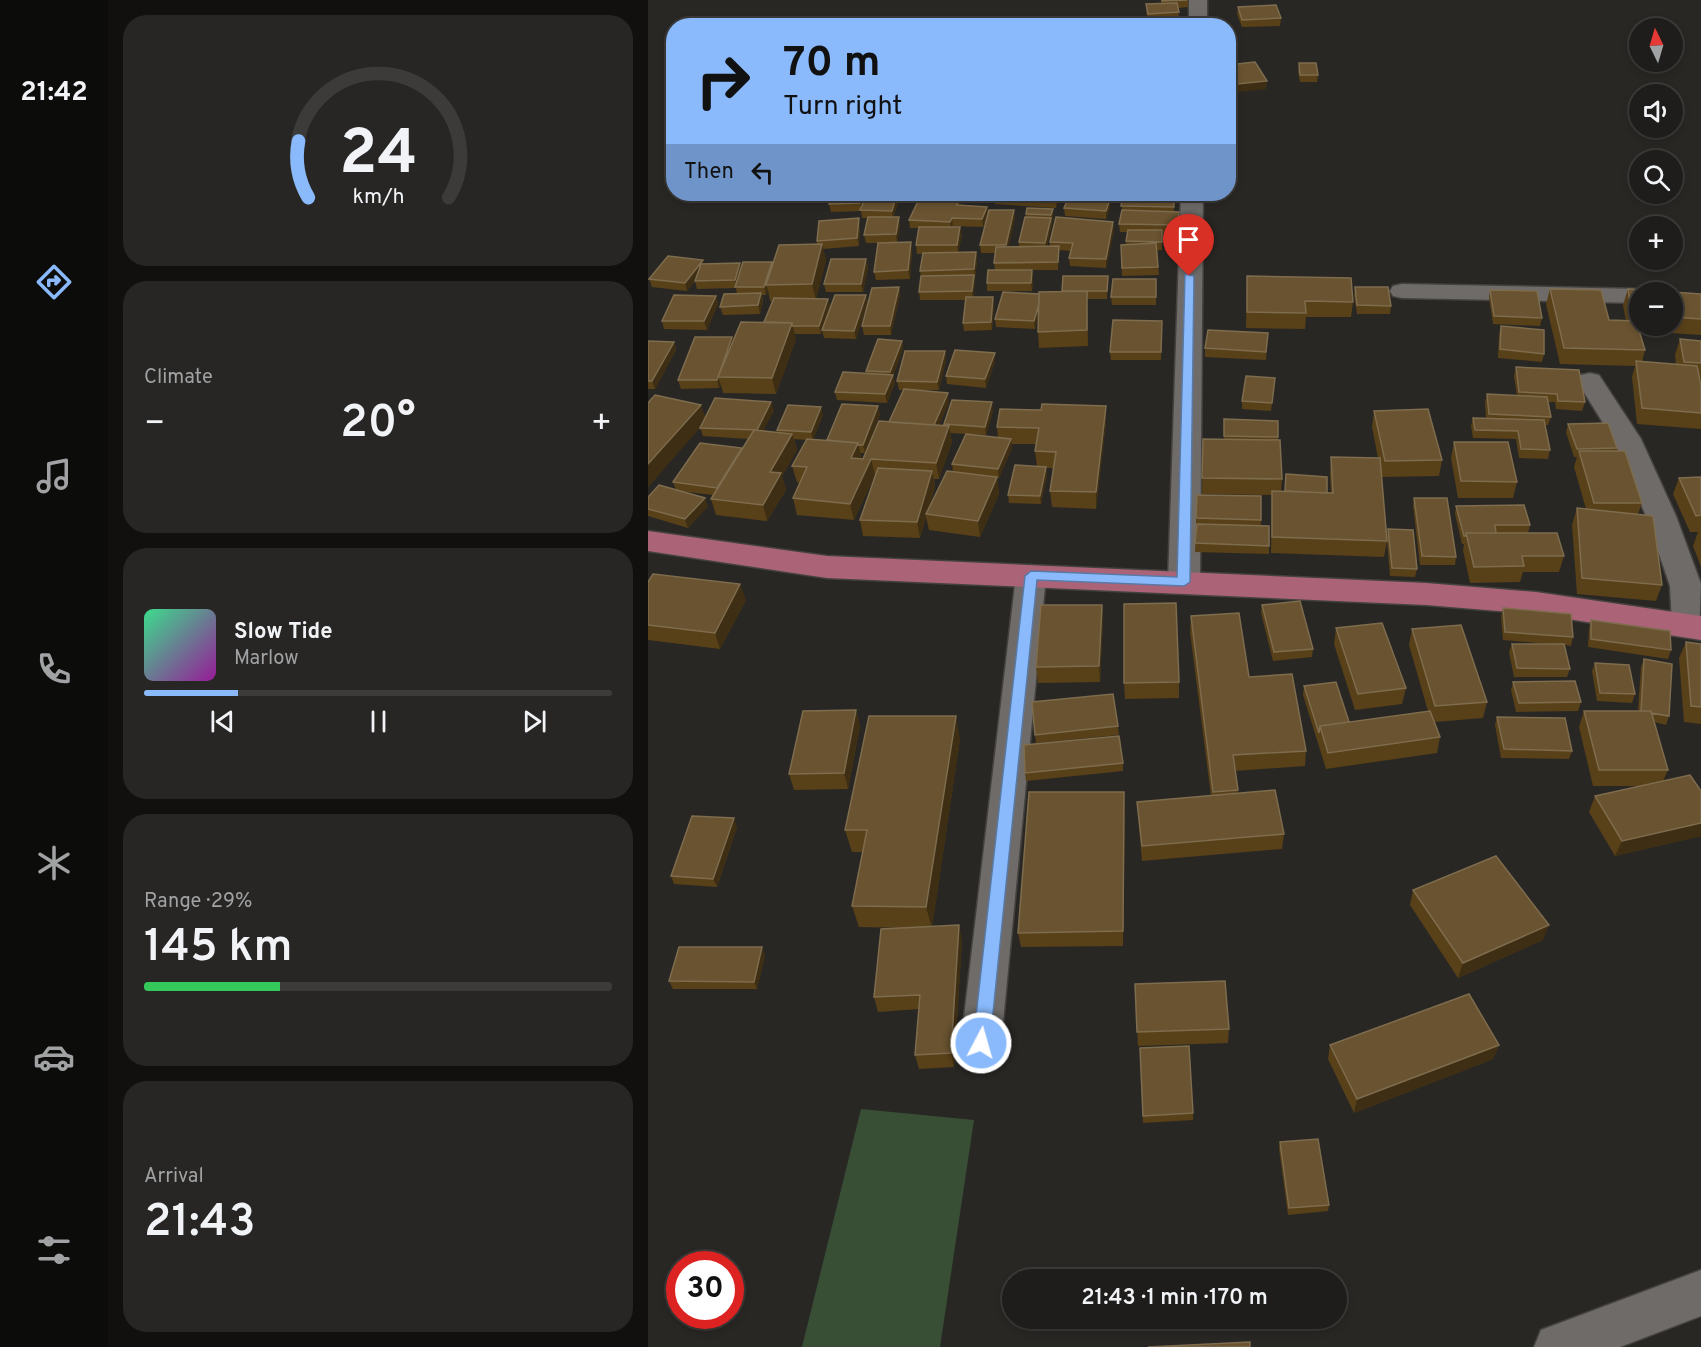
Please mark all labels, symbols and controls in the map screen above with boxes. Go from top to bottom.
north arrow [1629,18,1683,72]
map controls [1629,18,1683,336]
text: 70 m [783,38,881,91]
icon: right [684,42,762,120]
text: 21:42 [20,76,88,110]
button: sound [1629,84,1683,138]
text: Turn right [783,90,902,124]
text: 24 [339,117,417,196]
button: search [1629,150,1683,204]
icon: left [746,156,779,189]
text: Then [684,159,734,186]
text: km/h [352,184,404,211]
pin [1163,214,1214,276]
button: + [1629,216,1683,270]
icon: arrive [1172,223,1205,256]
icon: directions [33,261,75,303]
button: − [1629,282,1683,336]
text: Climate [144,365,213,391]
text: 20° [340,396,416,453]
text: − [144,404,165,446]
text: + [591,404,612,446]
icon: music [33,455,75,497]
text: Slow Tide [234,619,333,646]
text: Marlow [234,646,298,672]
icon: phone [33,648,75,690]
icon: previous [206,705,239,738]
icon: pause [362,705,395,738]
icon: next [518,705,551,738]
icon: climate [33,842,75,884]
text: Range · 29% [144,889,252,915]
text: 145 km [144,920,292,977]
position arrow [949,1011,1013,1075]
icon: car [33,1036,75,1078]
text: Arrival [144,1164,204,1190]
text: 21:43 [144,1195,255,1252]
icon: filters [33,1229,75,1271]
speed limit sign: 30 [666,1251,744,1329]
text: 21:43 · 1 min · 170 m [1081,1285,1268,1312]

